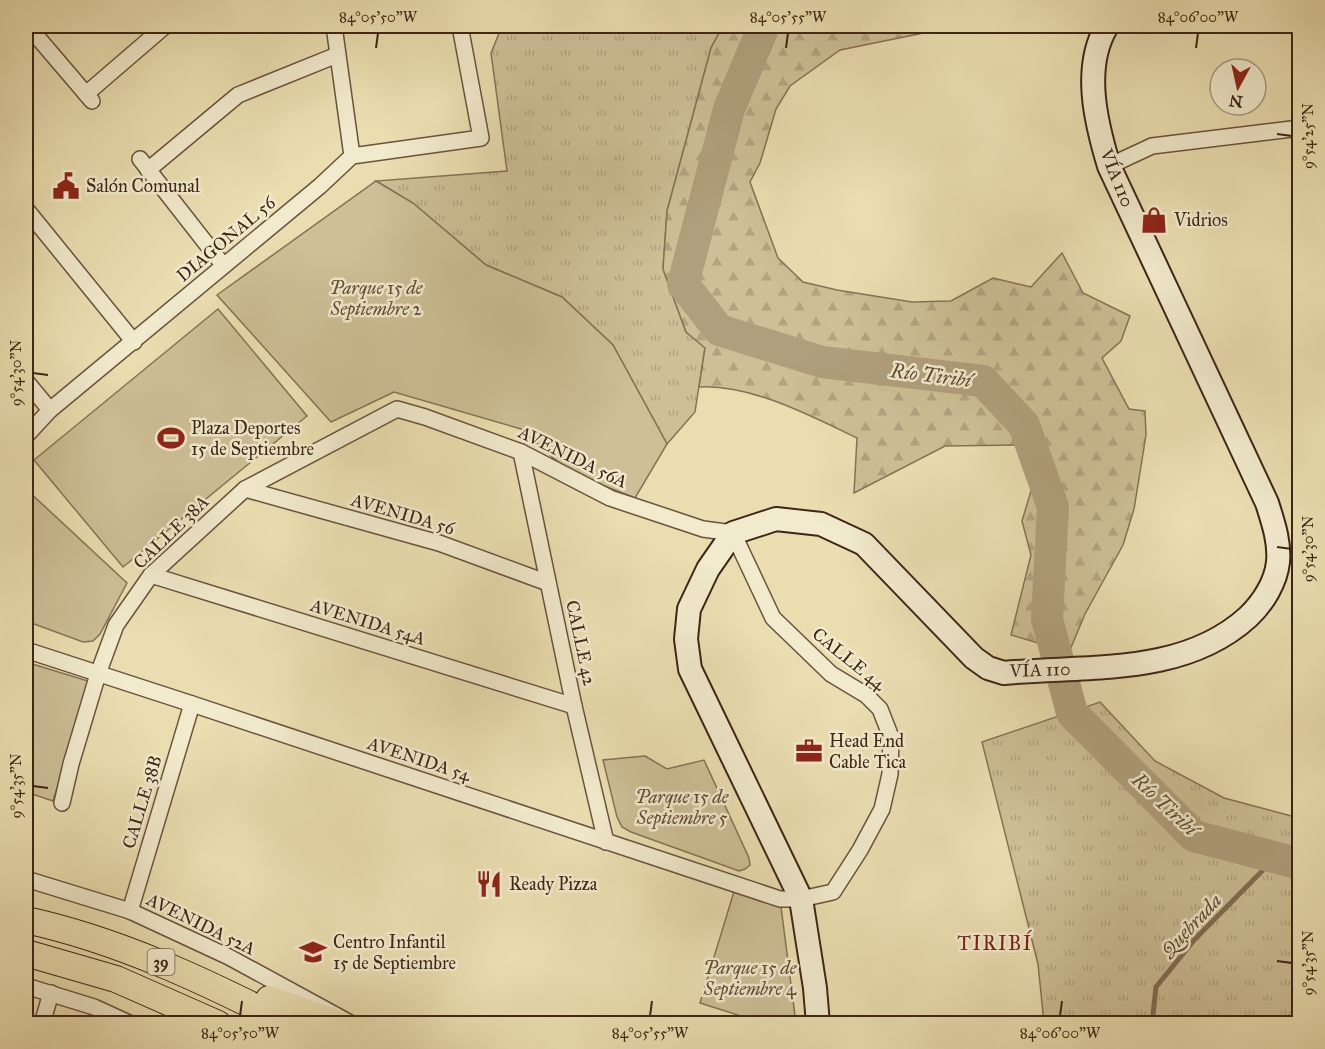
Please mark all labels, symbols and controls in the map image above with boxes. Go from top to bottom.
text: 84°05'50"W [339,8,418,26]
text: 84°05'55"W [750,8,827,26]
text: 84°06'00"W [1158,8,1239,26]
north arrow [1208,57,1268,117]
text: N [1228,91,1244,112]
text: 9°54'25"N [1299,103,1317,169]
street label: VÍA 110 [1095,144,1140,210]
public building icon: Salón Comunal [51,171,81,201]
place label: Salón Comunal [86,175,200,197]
street label: DIAGONAL 56 [172,191,280,287]
shop icon: Vidrios [1139,205,1169,235]
place label: Vidrios [1173,209,1228,231]
park label: Parque 15 de Septiembre 2 [329,277,424,321]
text: 9°54'30"N [7,339,25,406]
water label: Río Tiribí [888,358,977,392]
place label: Plaza Deportes 15 de Septiembre [191,417,314,460]
street label: AVENIDA 56A [514,421,631,493]
sports icon: Plaza Deportes 15 de Septiembre [156,423,186,453]
street label: AVENIDA 56 [348,488,458,539]
street label: CALLE 38A [129,491,213,573]
text: 9°54'30"N [1299,515,1317,582]
street label: AVENIDA 54A [307,594,428,650]
street label: CALLE 42 [561,598,601,688]
street label: CALLE 44 [808,623,891,696]
street label: VÍA 110 [1008,656,1071,682]
place label: Head End Cable Tica [829,730,907,773]
street label: AVENIDA 54 [364,732,474,786]
office icon: Head End Cable Tica [794,736,824,766]
text: 9°54'35"N [7,753,25,818]
street label: CALLE 38B [117,753,167,851]
water label: Río Tiribí [1127,767,1206,843]
park label: Parque 15 de Septiembre 5 [636,786,730,830]
restaurant icon: Ready Pizza [474,869,504,899]
place label: Ready Pizza [509,873,598,895]
street label: AVENIDA 52A [142,888,259,960]
water label: Quebrada [1155,888,1226,962]
district label: TIRIBÍ [957,929,1033,955]
text: 9°54'35"N [1299,930,1317,995]
place label: Centro Infantil 15 de Septiembre [333,931,456,974]
school or university icon: Centro Infantil 15 de Septiembre [298,937,328,967]
road number: 39 [148,949,174,975]
park label: Parque 15 de Septiembre 4 [703,957,798,1001]
text: 84°05'50"W [201,1024,280,1042]
text: 84°05'55"W [612,1024,689,1042]
text: 84°06'00"W [1020,1024,1101,1042]

